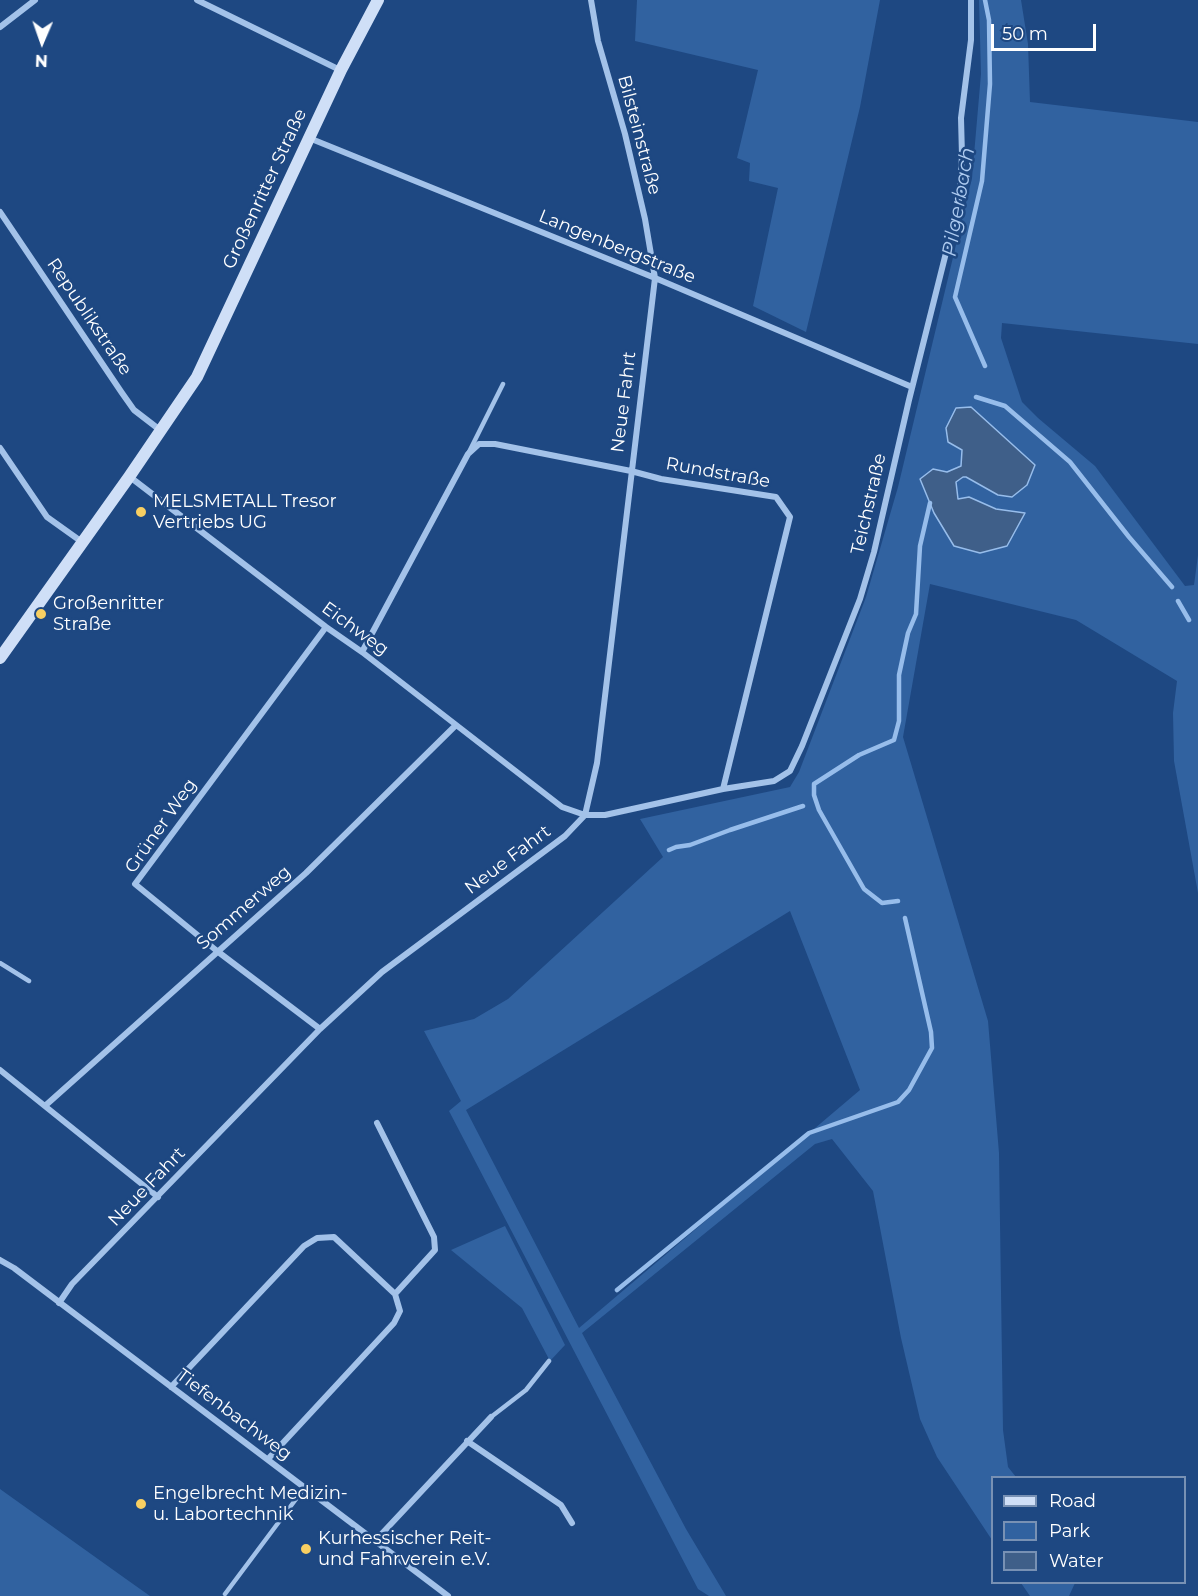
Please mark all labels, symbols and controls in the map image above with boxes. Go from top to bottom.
north arrow [12,12,72,72]
scale bar [994,12,1099,50]
text: 50 m [1002,23,1048,45]
text: N [35,51,48,70]
street label: Bilsteinstraße [613,73,665,197]
street label: Großenritter Straße [218,105,312,273]
water label: Pilgerbach [938,146,980,258]
street label: Langenbergstraße [535,206,699,288]
street label: Republikstraße [42,254,136,380]
street label: Neue Fahrt [607,350,641,454]
street label: Teichstraße [847,451,891,557]
street label: Rundstraße [664,453,772,493]
place label: MELSMETALL Tresor Vertriebs UG [153,491,337,534]
marker: MELSMETALL Tresor Vertriebs UG [134,505,148,519]
place label: Großenritter Straße [53,593,164,636]
street label: Eichweg [317,597,393,661]
marker: Großenritter Straße [34,607,48,621]
street label: Grüner Weg [120,775,202,877]
street label: Neue Fahrt [461,821,555,899]
street label: Sommerweg [193,861,295,955]
street label: Neue Fahrt [104,1143,190,1231]
street label: Tiefenbachweg [172,1365,296,1465]
legend [991,1476,1186,1584]
place label: Engelbrecht Medizin- u. Labortechnik [153,1483,348,1526]
text: Road [1049,1490,1096,1512]
marker: Engelbrecht Medizin- u. Labortechnik [134,1497,148,1511]
text: Park [1049,1520,1090,1542]
place label: Kurhessischer Reit- und Fahrverein e.V. [318,1528,491,1570]
marker: Kurhessischer Reit- und Fahrverein e.V. [299,1542,313,1556]
text: Water [1049,1550,1104,1572]

